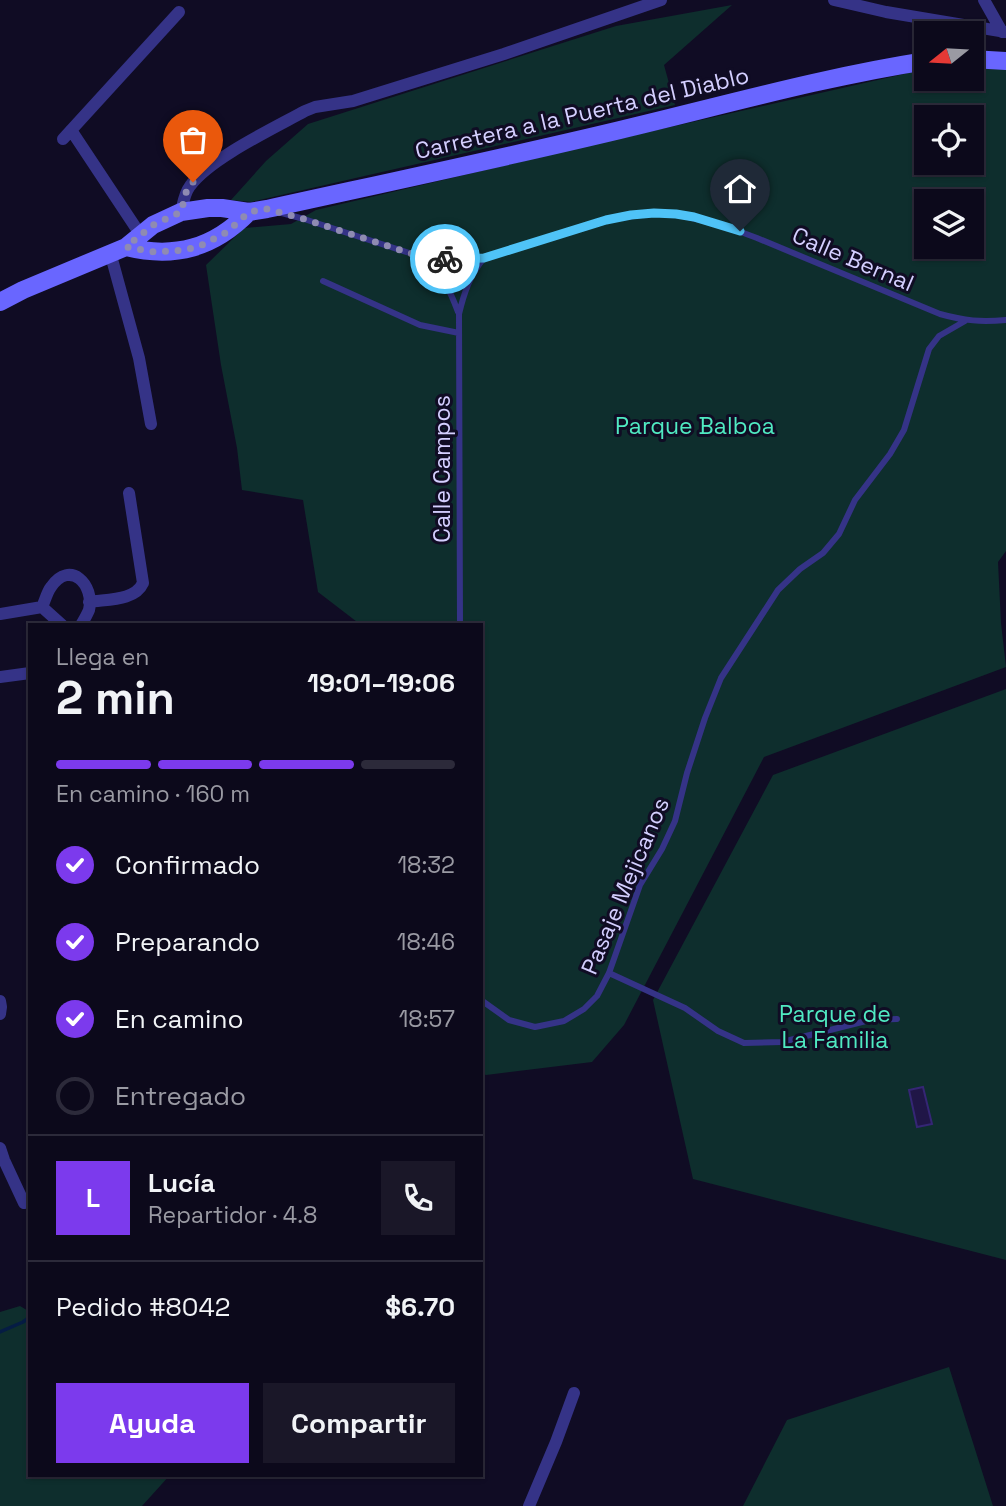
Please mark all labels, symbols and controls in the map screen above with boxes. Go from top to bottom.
north arrow [914,21,984,91]
map controls [914,21,984,259]
street label: Carretera a la Puerta del Diablo [412,60,752,166]
button: locate [914,105,984,175]
pin [163,110,223,182]
icon: bag [174,121,212,159]
pin [710,159,770,231]
icon: home [721,170,759,208]
button: layers [914,189,984,259]
street label: Calle Bernal [788,220,918,298]
courier [410,224,480,294]
icon: bike [426,240,464,278]
street label: Calle Campos [427,395,457,543]
park label: Parque Balboa [615,411,775,441]
text: Llega en [56,642,149,672]
text: 19:01–19:06 [307,666,455,700]
text: 2 min [56,669,175,727]
text: En camino · 160 m [56,779,250,809]
street label: Pasaje Mejicanos [574,793,676,979]
icon: check [56,846,94,884]
text: Confirmado [115,848,260,882]
text: 18:32 [397,850,455,880]
icon: check [56,923,94,961]
text: Preparando [115,925,260,959]
text: 18:46 [397,927,455,957]
park label: Parque de La Familia [779,999,891,1055]
icon: check [56,1000,94,1038]
text: En camino [115,1002,244,1036]
text: 18:57 [399,1004,455,1034]
text: Entregado [115,1079,246,1113]
button: phone [381,1161,455,1235]
text: Lucía [148,1166,215,1200]
text: L [86,1181,100,1215]
text: Repartidor · 4.8 [148,1200,317,1230]
text: Pedido #8042 [56,1290,230,1324]
text: $6.70 [385,1290,455,1324]
button: Ayuda [56,1383,249,1463]
button: Compartir [263,1383,455,1463]

